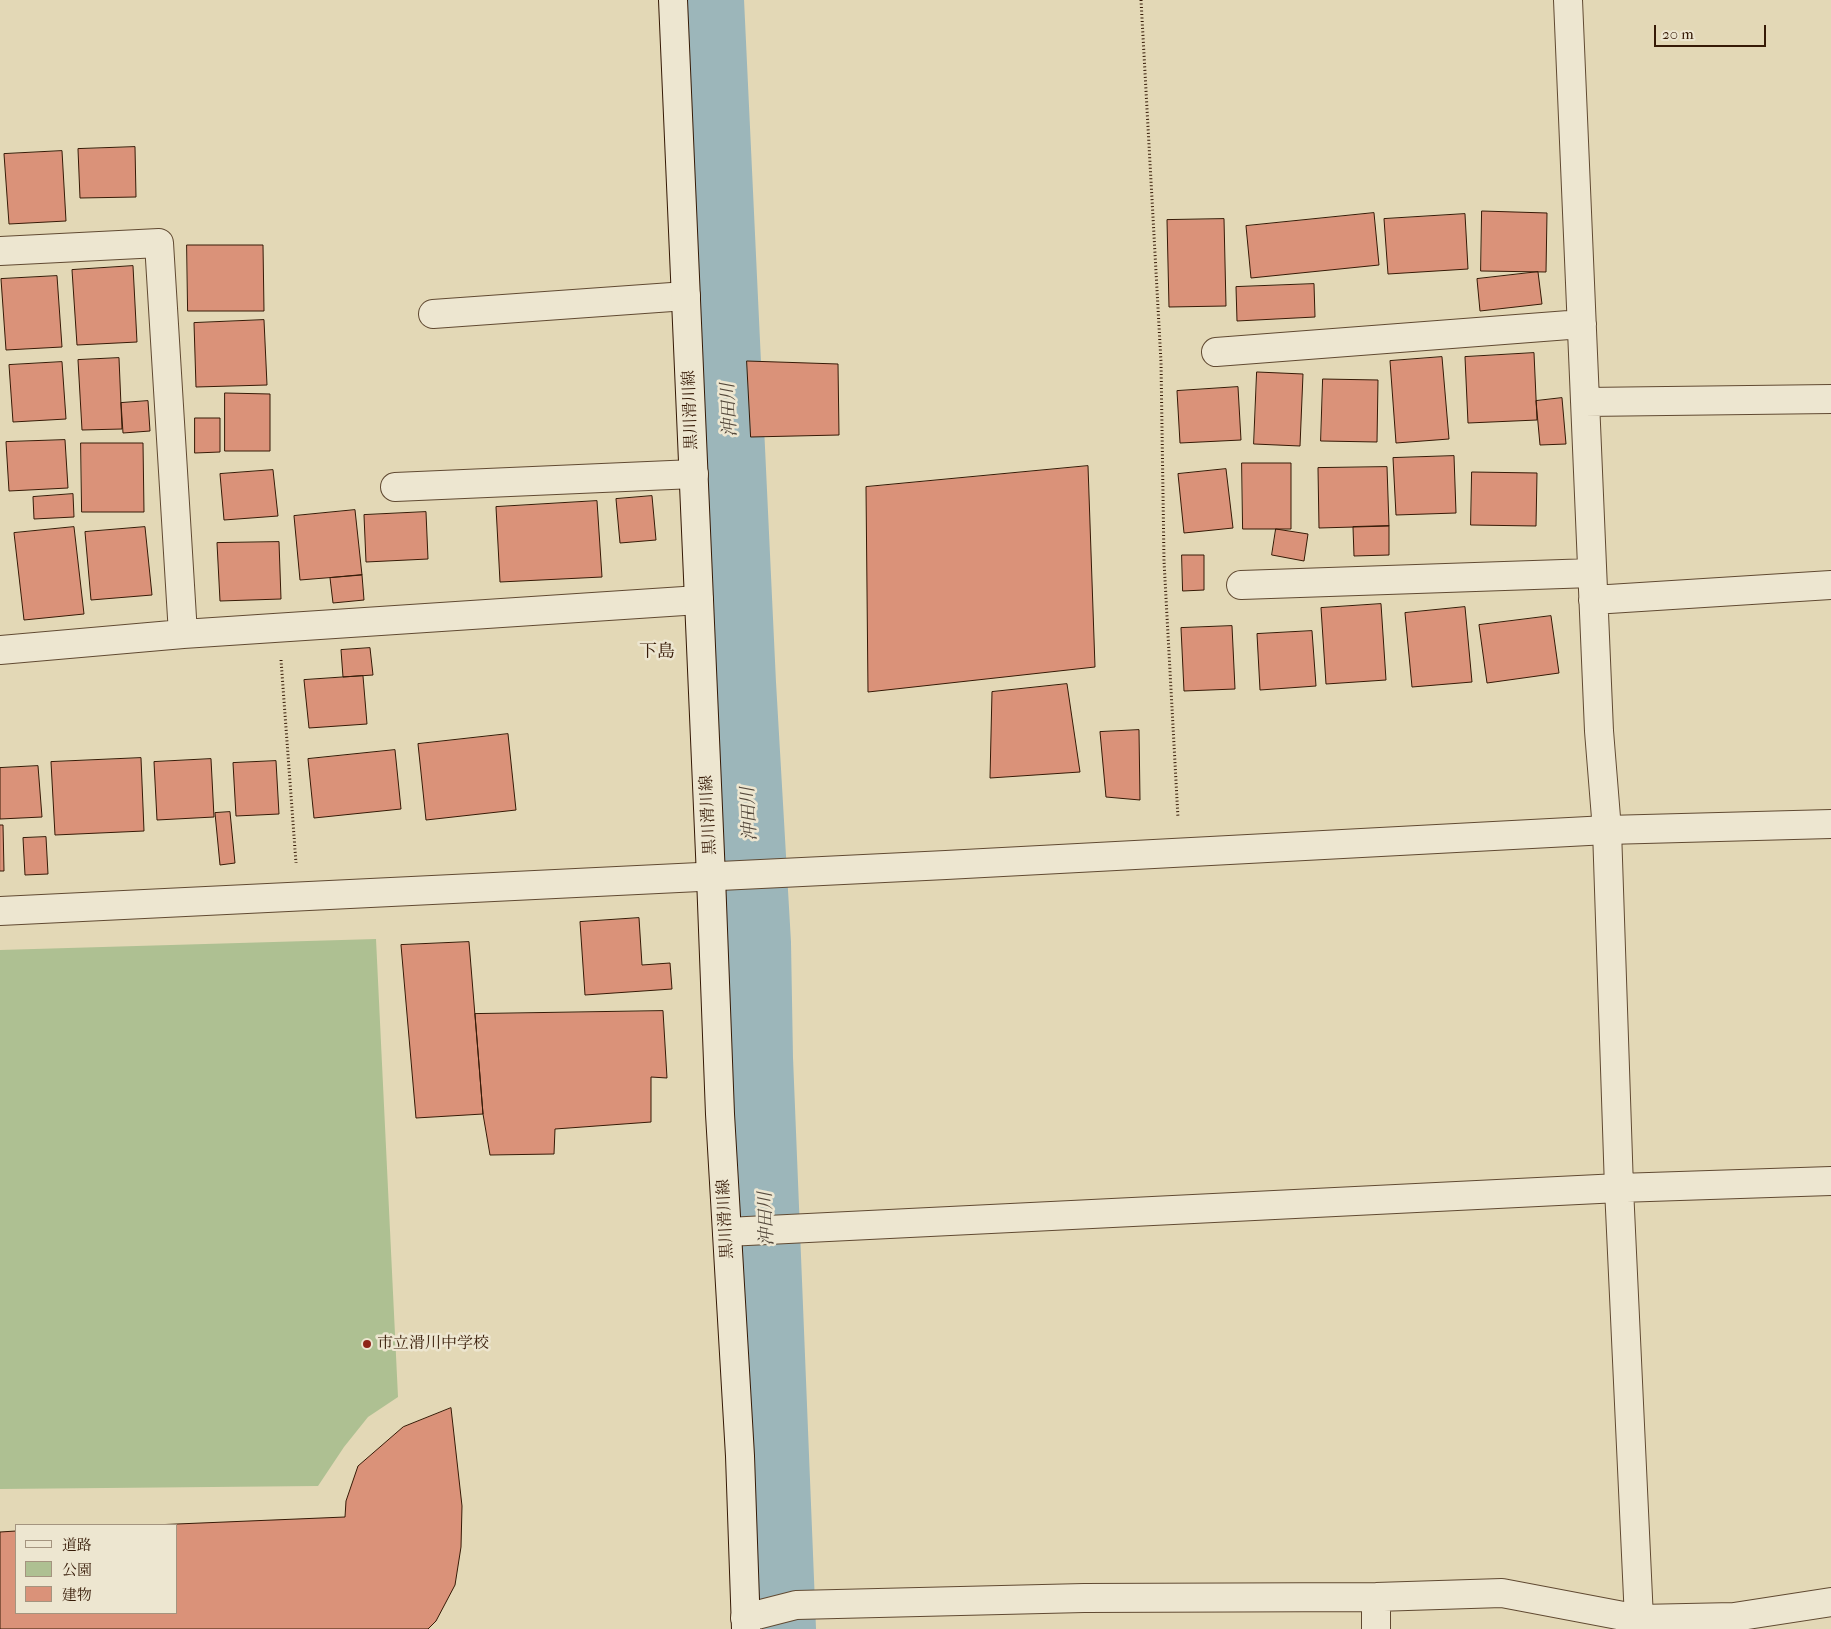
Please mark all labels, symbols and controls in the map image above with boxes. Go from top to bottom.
scale bar [1656,15,1768,47]
text: 20 m [1662,25,1694,43]
street label: 黒川滑川線 [680,370,702,450]
water label: 沖田川 [718,382,742,438]
district label: 下島 [639,642,675,664]
street label: 黒川滑川線 [697,775,721,855]
water label: 沖田川 [738,786,762,842]
street label: 黒川滑川線 [714,1179,738,1259]
water label: 沖田川 [755,1192,779,1246]
place label: 市立滑川中学校 [377,1334,489,1354]
marker: 市立滑川中学校 [361,1338,373,1350]
legend [15,1524,178,1614]
text: 道路 [62,1536,92,1554]
text: 公園 [62,1561,92,1579]
text: 建物 [62,1586,92,1604]

